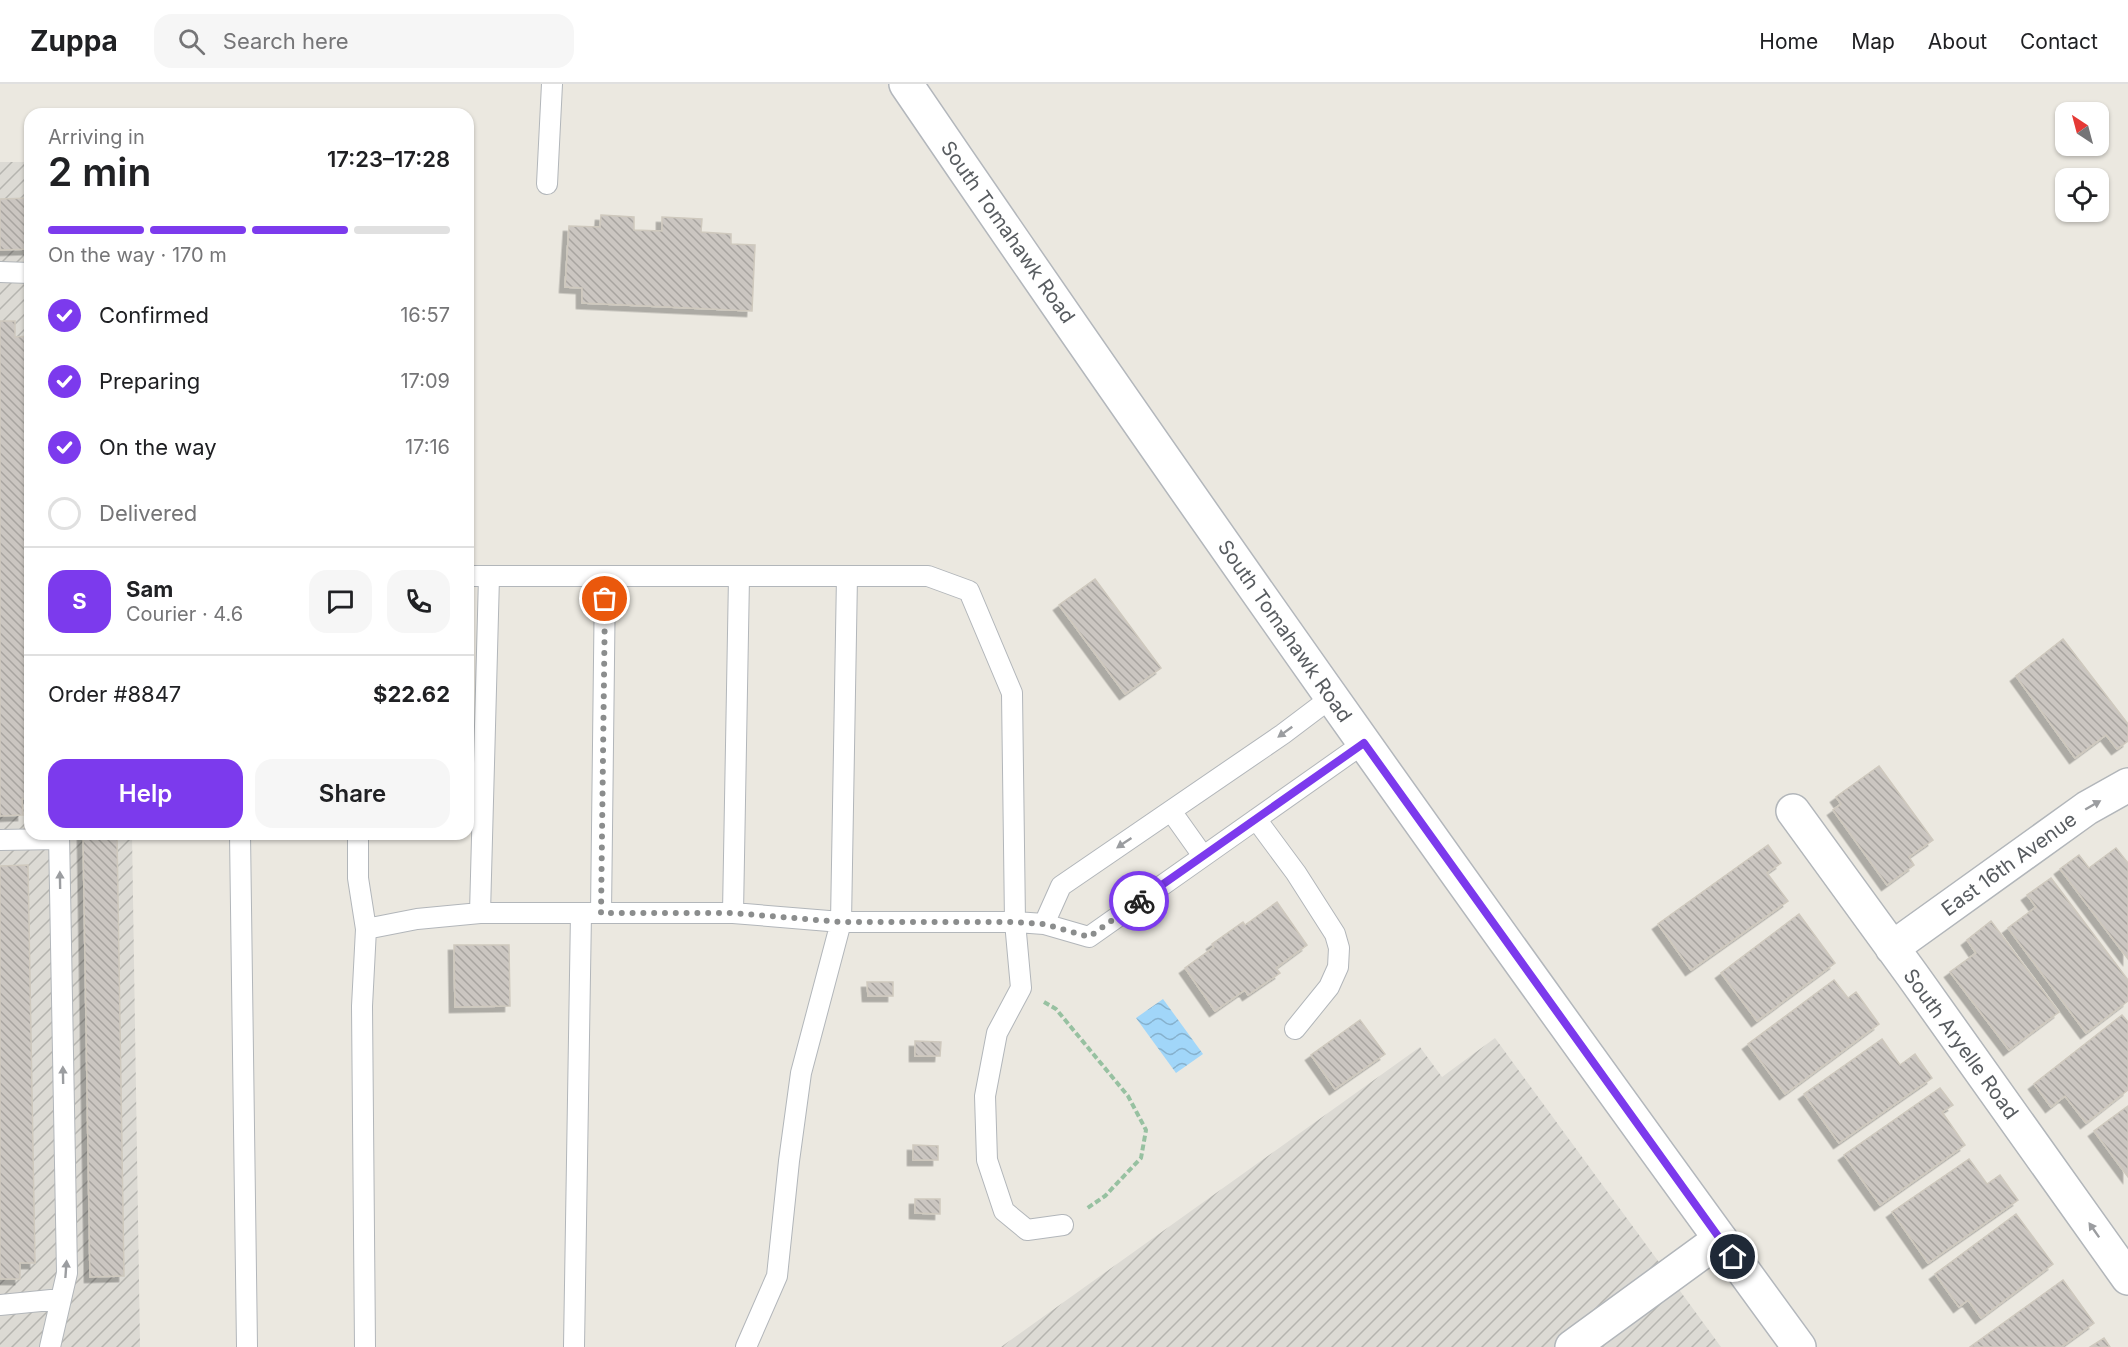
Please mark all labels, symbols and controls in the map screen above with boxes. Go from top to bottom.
search box [154,14,574,68]
text: Zuppa [30,24,118,58]
icon: search [175,25,208,58]
text: Search here [223,28,349,54]
text: Home [1759,29,1818,54]
text: Map [1851,29,1895,54]
text: About [1928,29,1987,54]
text: Contact [2020,29,2098,54]
north arrow [2055,102,2109,156]
map controls [2055,102,2109,222]
text: Arriving in [48,125,145,149]
street label: South Tomahawk Road [936,136,1080,328]
text: 17:23–17:28 [327,146,450,172]
text: 2 min [48,148,151,195]
button: locate [2055,168,2109,222]
text: On the way · 170 m [48,243,227,267]
icon: check [48,299,81,332]
text: Confirmed [99,302,209,328]
text: 16:57 [400,303,450,327]
icon: check [48,365,81,398]
text: Preparing [99,368,200,394]
text: 17:09 [400,369,450,393]
icon: check [48,431,81,464]
text: On the way [99,434,217,460]
text: 17:16 [405,435,450,459]
text: Delivered [99,500,197,526]
street label: South Tomahawk Road [1213,535,1357,727]
button: chat [309,570,372,633]
button: phone [387,570,450,633]
pin [579,573,630,624]
text: Sam [126,576,173,602]
icon: bag [588,582,621,615]
text: S [72,588,87,614]
text: Courier · 4.6 [126,602,243,626]
text: Order #8847 [48,681,181,707]
text: $22.62 [373,681,450,707]
one-way arrow [1277,726,1293,738]
button: Help [48,759,243,828]
button: Share [255,759,450,828]
one-way arrow [2085,799,2101,810]
street label: East 16th Avenue [1937,807,2081,921]
one-way arrow [1117,837,1133,849]
one-way arrow [55,870,65,889]
courier [1109,871,1169,931]
icon: bike [1123,885,1156,918]
street label: South Aryelle Road [1898,964,2024,1124]
one-way arrow [59,1065,68,1084]
one-way arrow [2089,1222,2100,1238]
pin [1707,1231,1758,1282]
icon: home [1716,1240,1749,1273]
one-way arrow [61,1260,71,1279]

